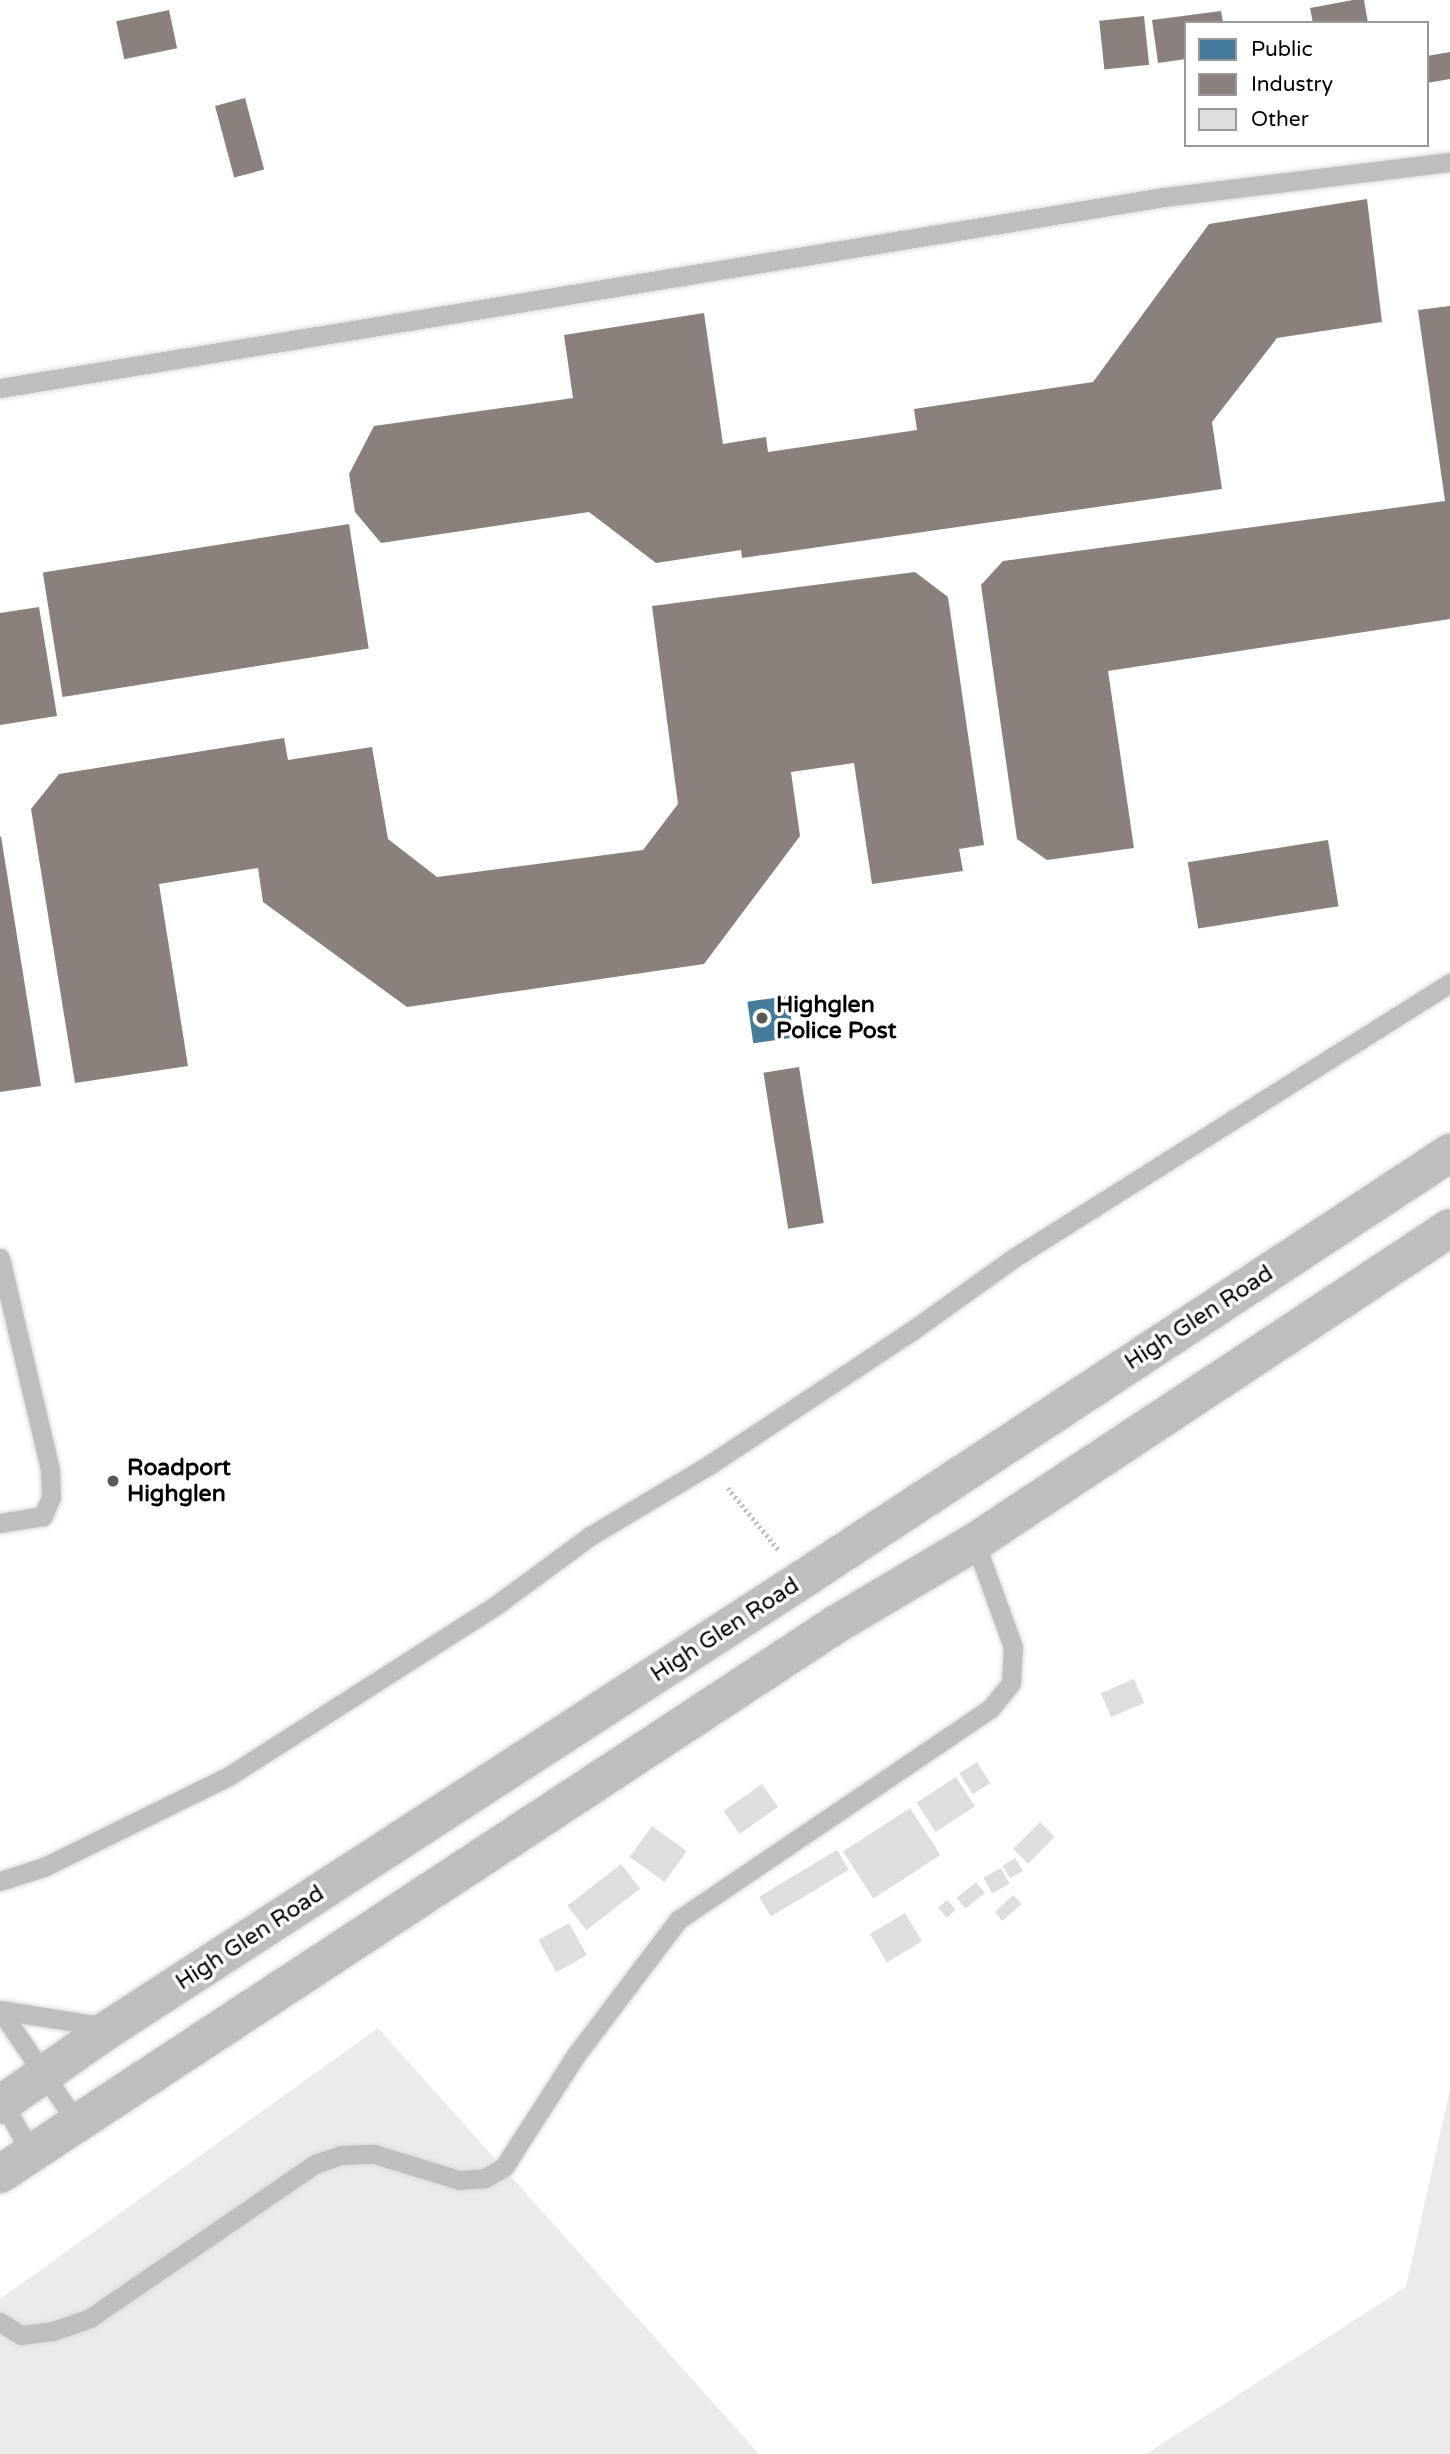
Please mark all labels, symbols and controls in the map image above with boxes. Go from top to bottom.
legend [1184,21,1429,147]
text: Public [1251,37,1313,62]
text: Industry [1251,72,1333,97]
text: Other [1251,107,1309,132]
place label: Highglen Police Post [776,991,897,1045]
marker: Highglen Police Post [754,1010,770,1026]
street label: High Glen Road [1120,1260,1278,1376]
place label: Roadport Highglen [127,1454,231,1508]
marker: Roadport Highglen [105,1473,121,1489]
street label: High Glen Road [646,1572,804,1688]
street label: High Glen Road [171,1880,329,1996]

